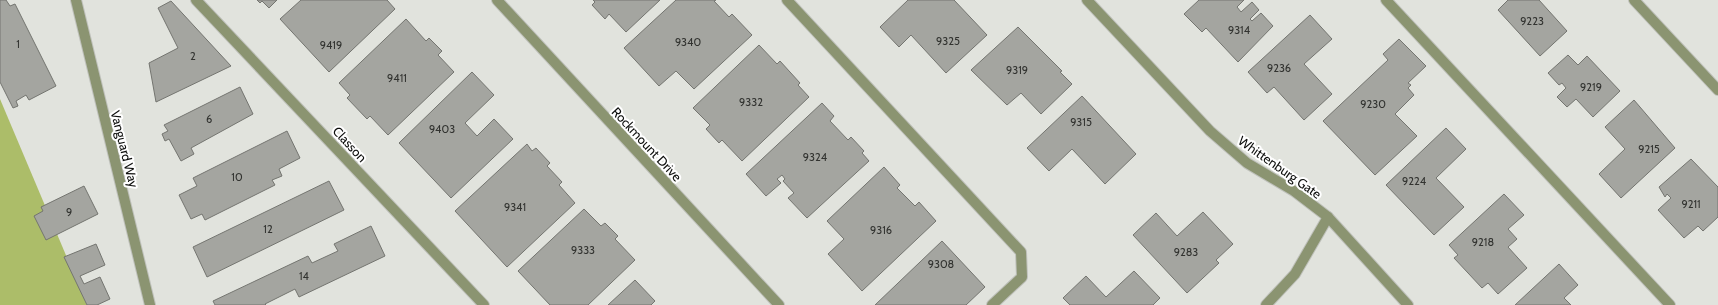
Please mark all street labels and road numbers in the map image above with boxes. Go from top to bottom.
street label: Rockmount Drive [609,104,686,185]
street label: Vanguard Way [108,109,142,190]
street label: Classon [330,123,370,165]
street label: Whittenburg Gate [1235,132,1325,202]

